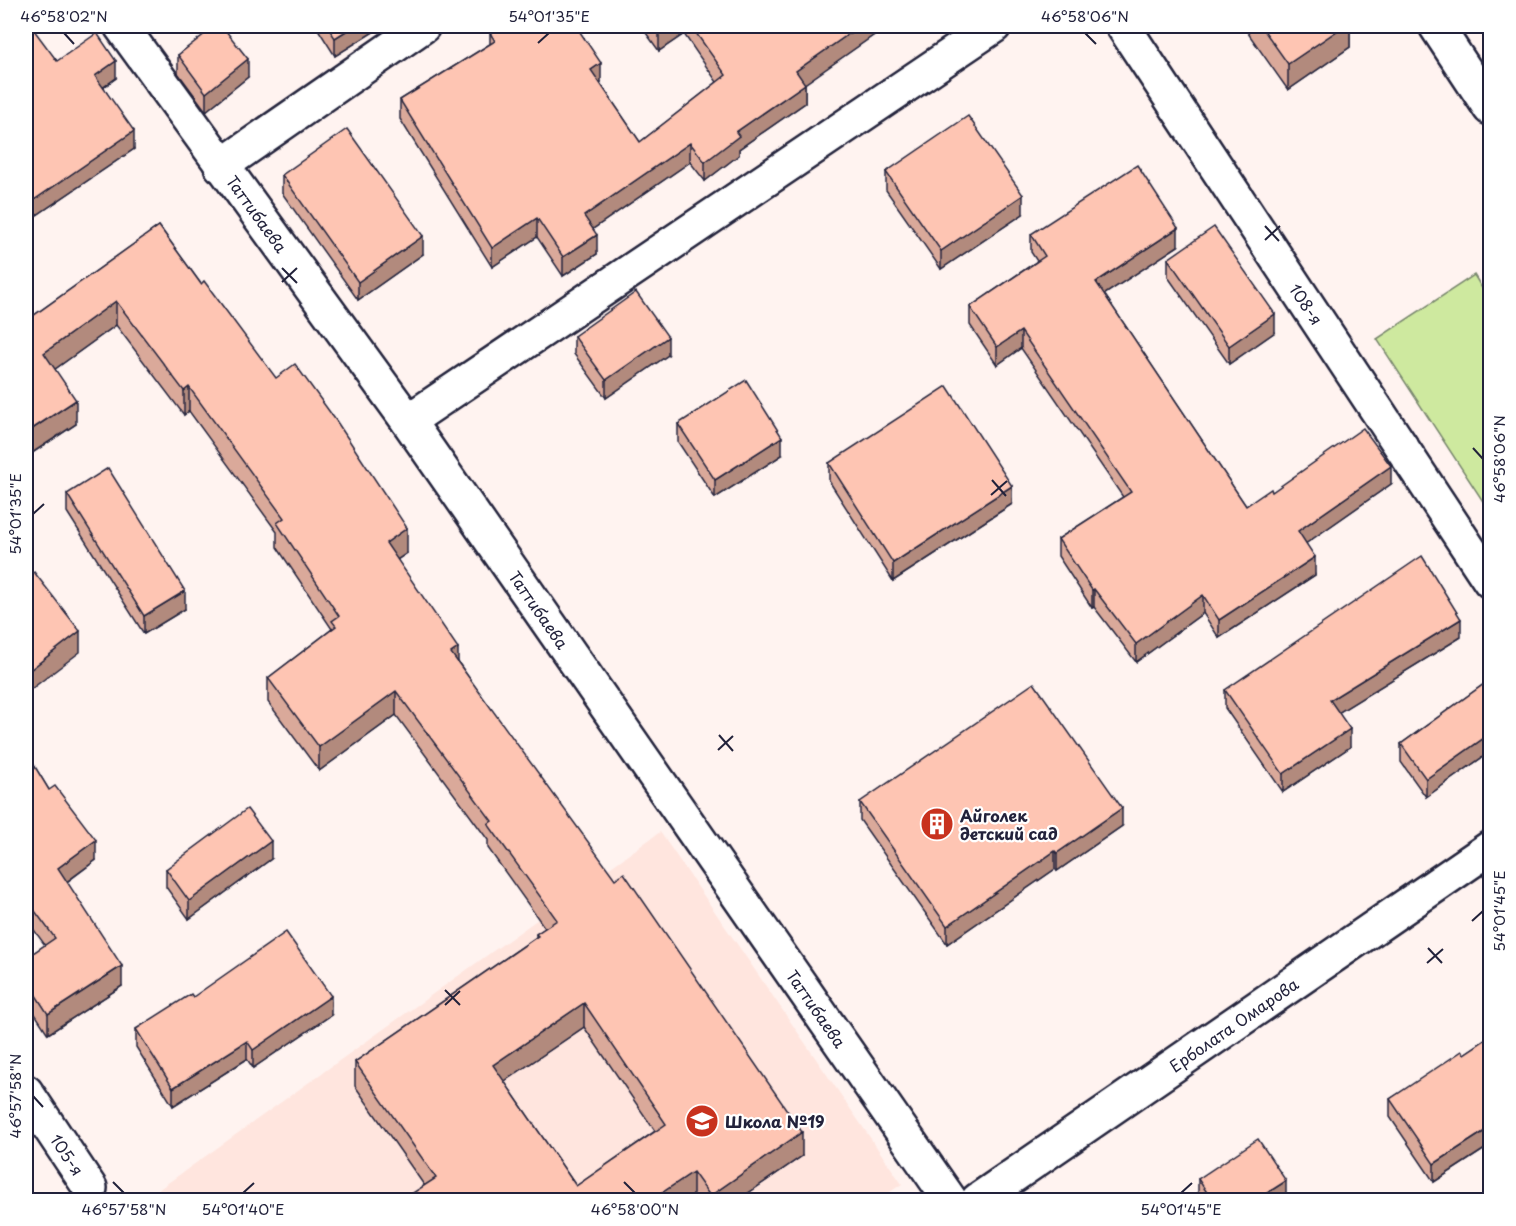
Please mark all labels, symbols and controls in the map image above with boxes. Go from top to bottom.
text: 46°58'02"N [20,4,108,27]
text: 54°01'35"E [508,4,590,27]
text: 46°58'06"N [1041,4,1129,27]
street label: Таттибаева [221,170,294,257]
street label: 108-я [1284,278,1329,329]
text: 46°58'06"N [1487,415,1510,503]
text: 54°01'35"E [3,473,26,555]
street label: Таттибаева [504,566,575,653]
place label: Айголек детский сад [960,803,1058,845]
building icon: Айголек детский сад [919,806,955,842]
text: 54°01'45"E [1487,870,1510,952]
street label: Таттибаева [781,965,852,1052]
street label: Ерболата Омарова [1164,971,1303,1077]
text: 46°57'58"N [3,1054,26,1138]
school or university icon: Школа №19 [684,1103,720,1139]
place label: Школа №19 [725,1109,825,1133]
street label: 105-я [45,1129,90,1180]
text: 46°57'58"N [82,1197,166,1220]
text: 54°01'40"E [202,1197,284,1220]
text: 46°58'00"N [591,1197,679,1220]
text: 54°01'45"E [1140,1197,1222,1220]

